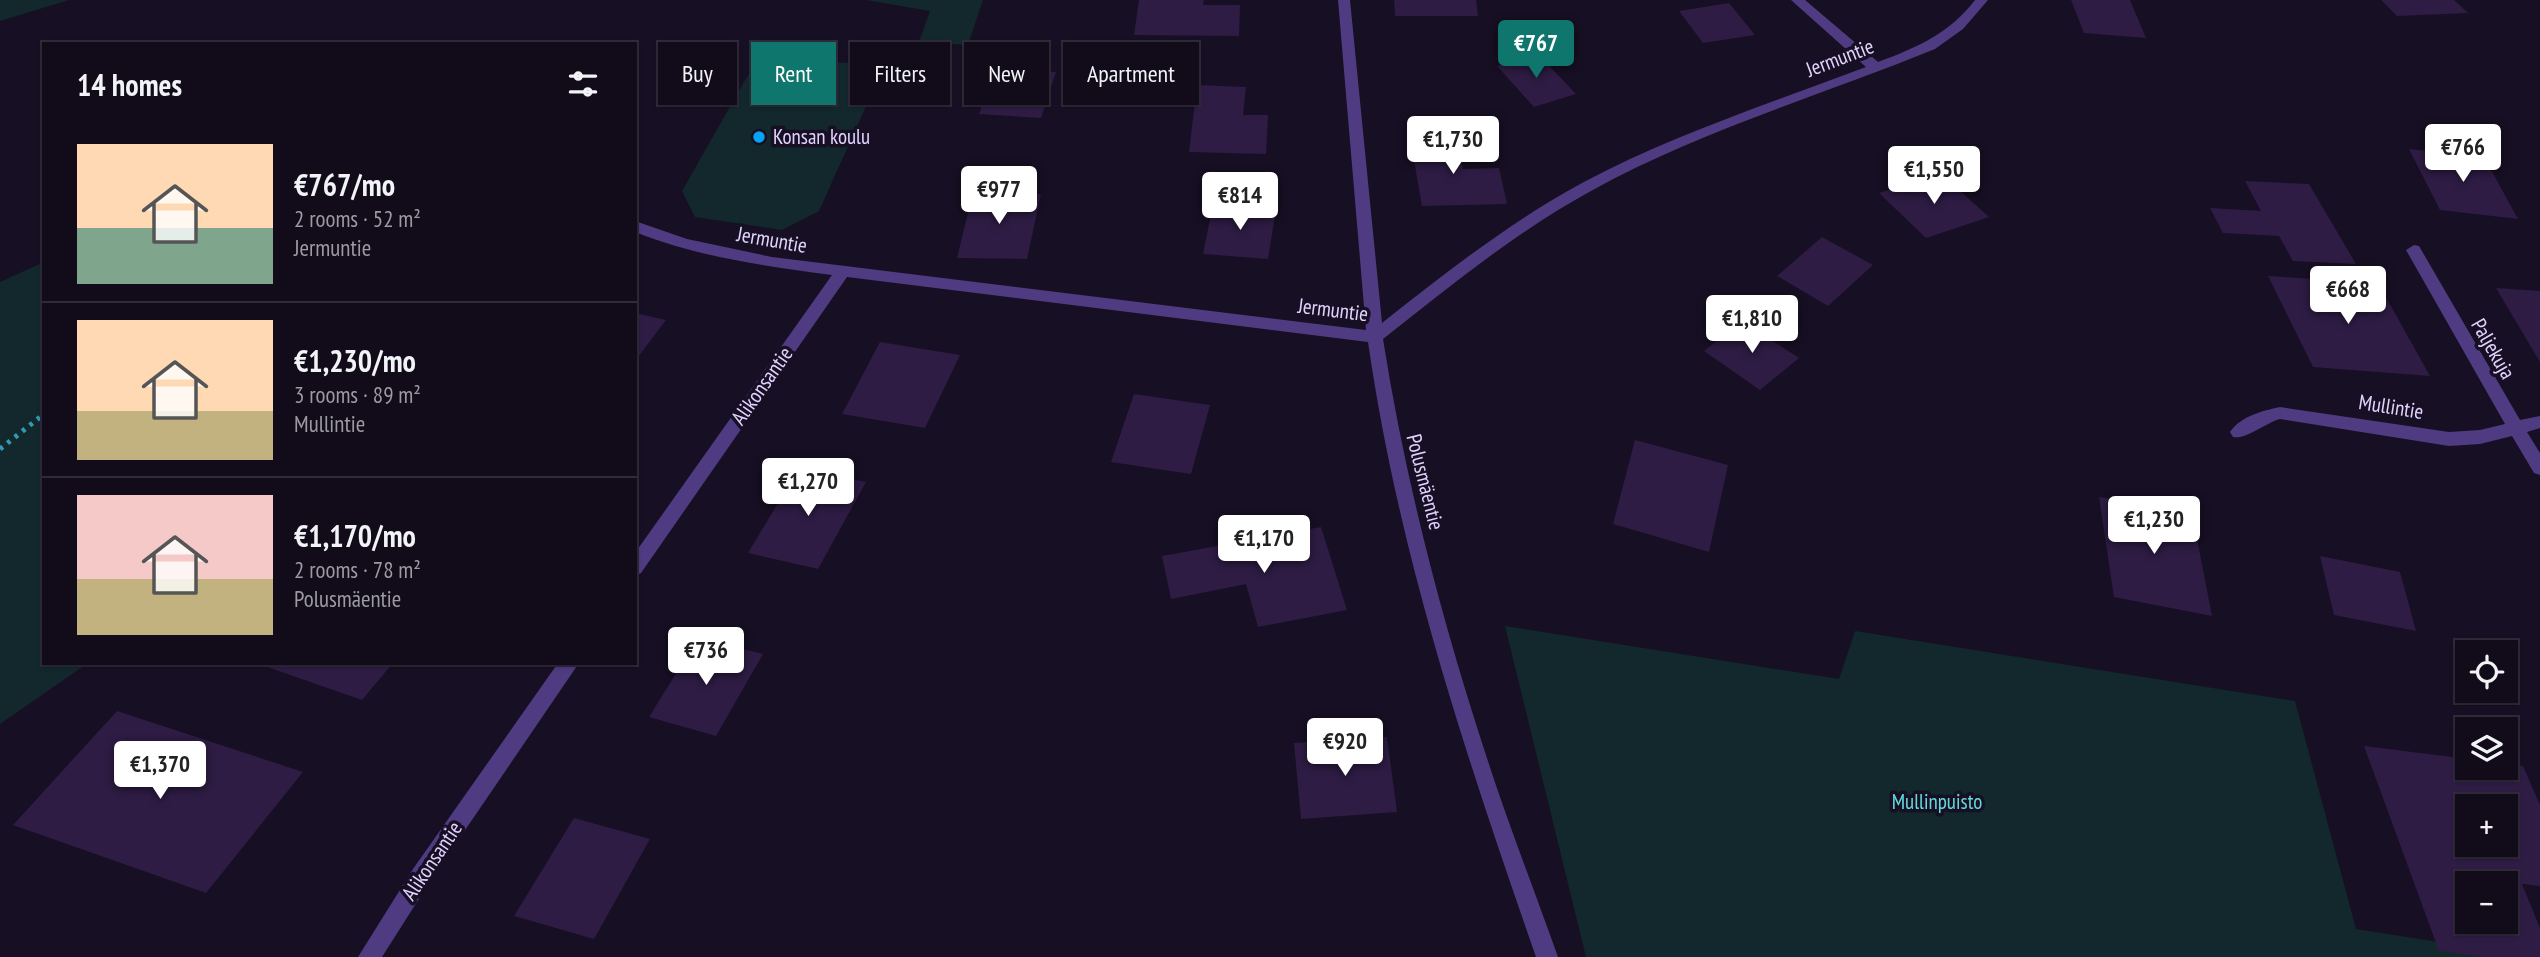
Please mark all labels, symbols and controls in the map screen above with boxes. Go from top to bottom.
pin: €767 [1495,20,1577,80]
text: €767 [1514,28,1558,57]
street label: Jermuntie [1801,32,1878,83]
chip: Buy [658,42,737,105]
chip: Rent [751,42,836,105]
chip: Filters [850,42,950,105]
chip: New [964,42,1049,105]
chip: Apartment [1063,42,1199,105]
text: 14 homes [77,65,182,104]
icon: filters [564,65,602,103]
pin: €1,730 [1396,116,1510,176]
place label: Konsan koulu [773,123,870,150]
text: €1,730 [1423,124,1483,153]
pin: €766 [2422,124,2504,184]
marker: Konsan koulu [751,129,767,145]
text: €766 [2441,132,2485,161]
pin: €1,550 [1877,146,1991,206]
text: €1,550 [1904,154,1964,183]
text: €767/mo [294,165,395,204]
pin: €977 [958,166,1040,226]
icon: home [133,172,217,256]
pin: €814 [1199,173,1281,232]
text: €977 [977,174,1021,203]
text: €814 [1218,180,1262,209]
text: 2 rooms · 52 m² [294,204,421,233]
street label: Jermuntie [734,220,809,259]
text: Jermuntie [294,233,371,262]
pin: €668 [2307,266,2389,326]
text: €668 [2326,274,2370,303]
street label: Jermuntie [1295,292,1370,327]
pin: €1,810 [1695,296,1809,355]
text: €1,810 [1722,303,1782,332]
street label: Paljekuja [2465,314,2522,384]
text: €1,230/mo [294,341,416,380]
street label: Alikonsantie [725,341,798,430]
icon: home [133,348,217,432]
text: 3 rooms · 89 m² [294,380,421,409]
street label: Mullintie [2357,388,2425,425]
text: Mullintie [294,409,365,438]
street label: Polusmäentie [1401,431,1450,533]
pin: €1,270 [751,458,865,518]
text: €1,270 [778,466,838,495]
pin: €1,230 [2097,496,2211,556]
text: €1,230 [2124,504,2184,533]
text: €1,170/mo [294,516,416,555]
pin: €1,170 [1207,516,1321,575]
icon: home [133,523,217,607]
text: €1,170 [1234,523,1294,552]
text: 2 rooms · 78 m² [294,555,421,584]
text: Polusmäentie [294,584,401,613]
pin: €736 [665,628,747,687]
text: €736 [684,635,728,664]
map controls [2455,640,2518,934]
button: locate [2455,640,2518,703]
button: layers [2455,717,2518,780]
pin: €920 [1304,718,1386,778]
text: €920 [1323,726,1367,755]
pin: €1,370 [103,742,217,801]
text: €1,370 [130,749,190,778]
park label: Mullinpuisto [1892,788,1982,815]
button: + [2455,794,2518,857]
street label: Alikonsantie [395,816,468,905]
button: − [2455,871,2518,934]

